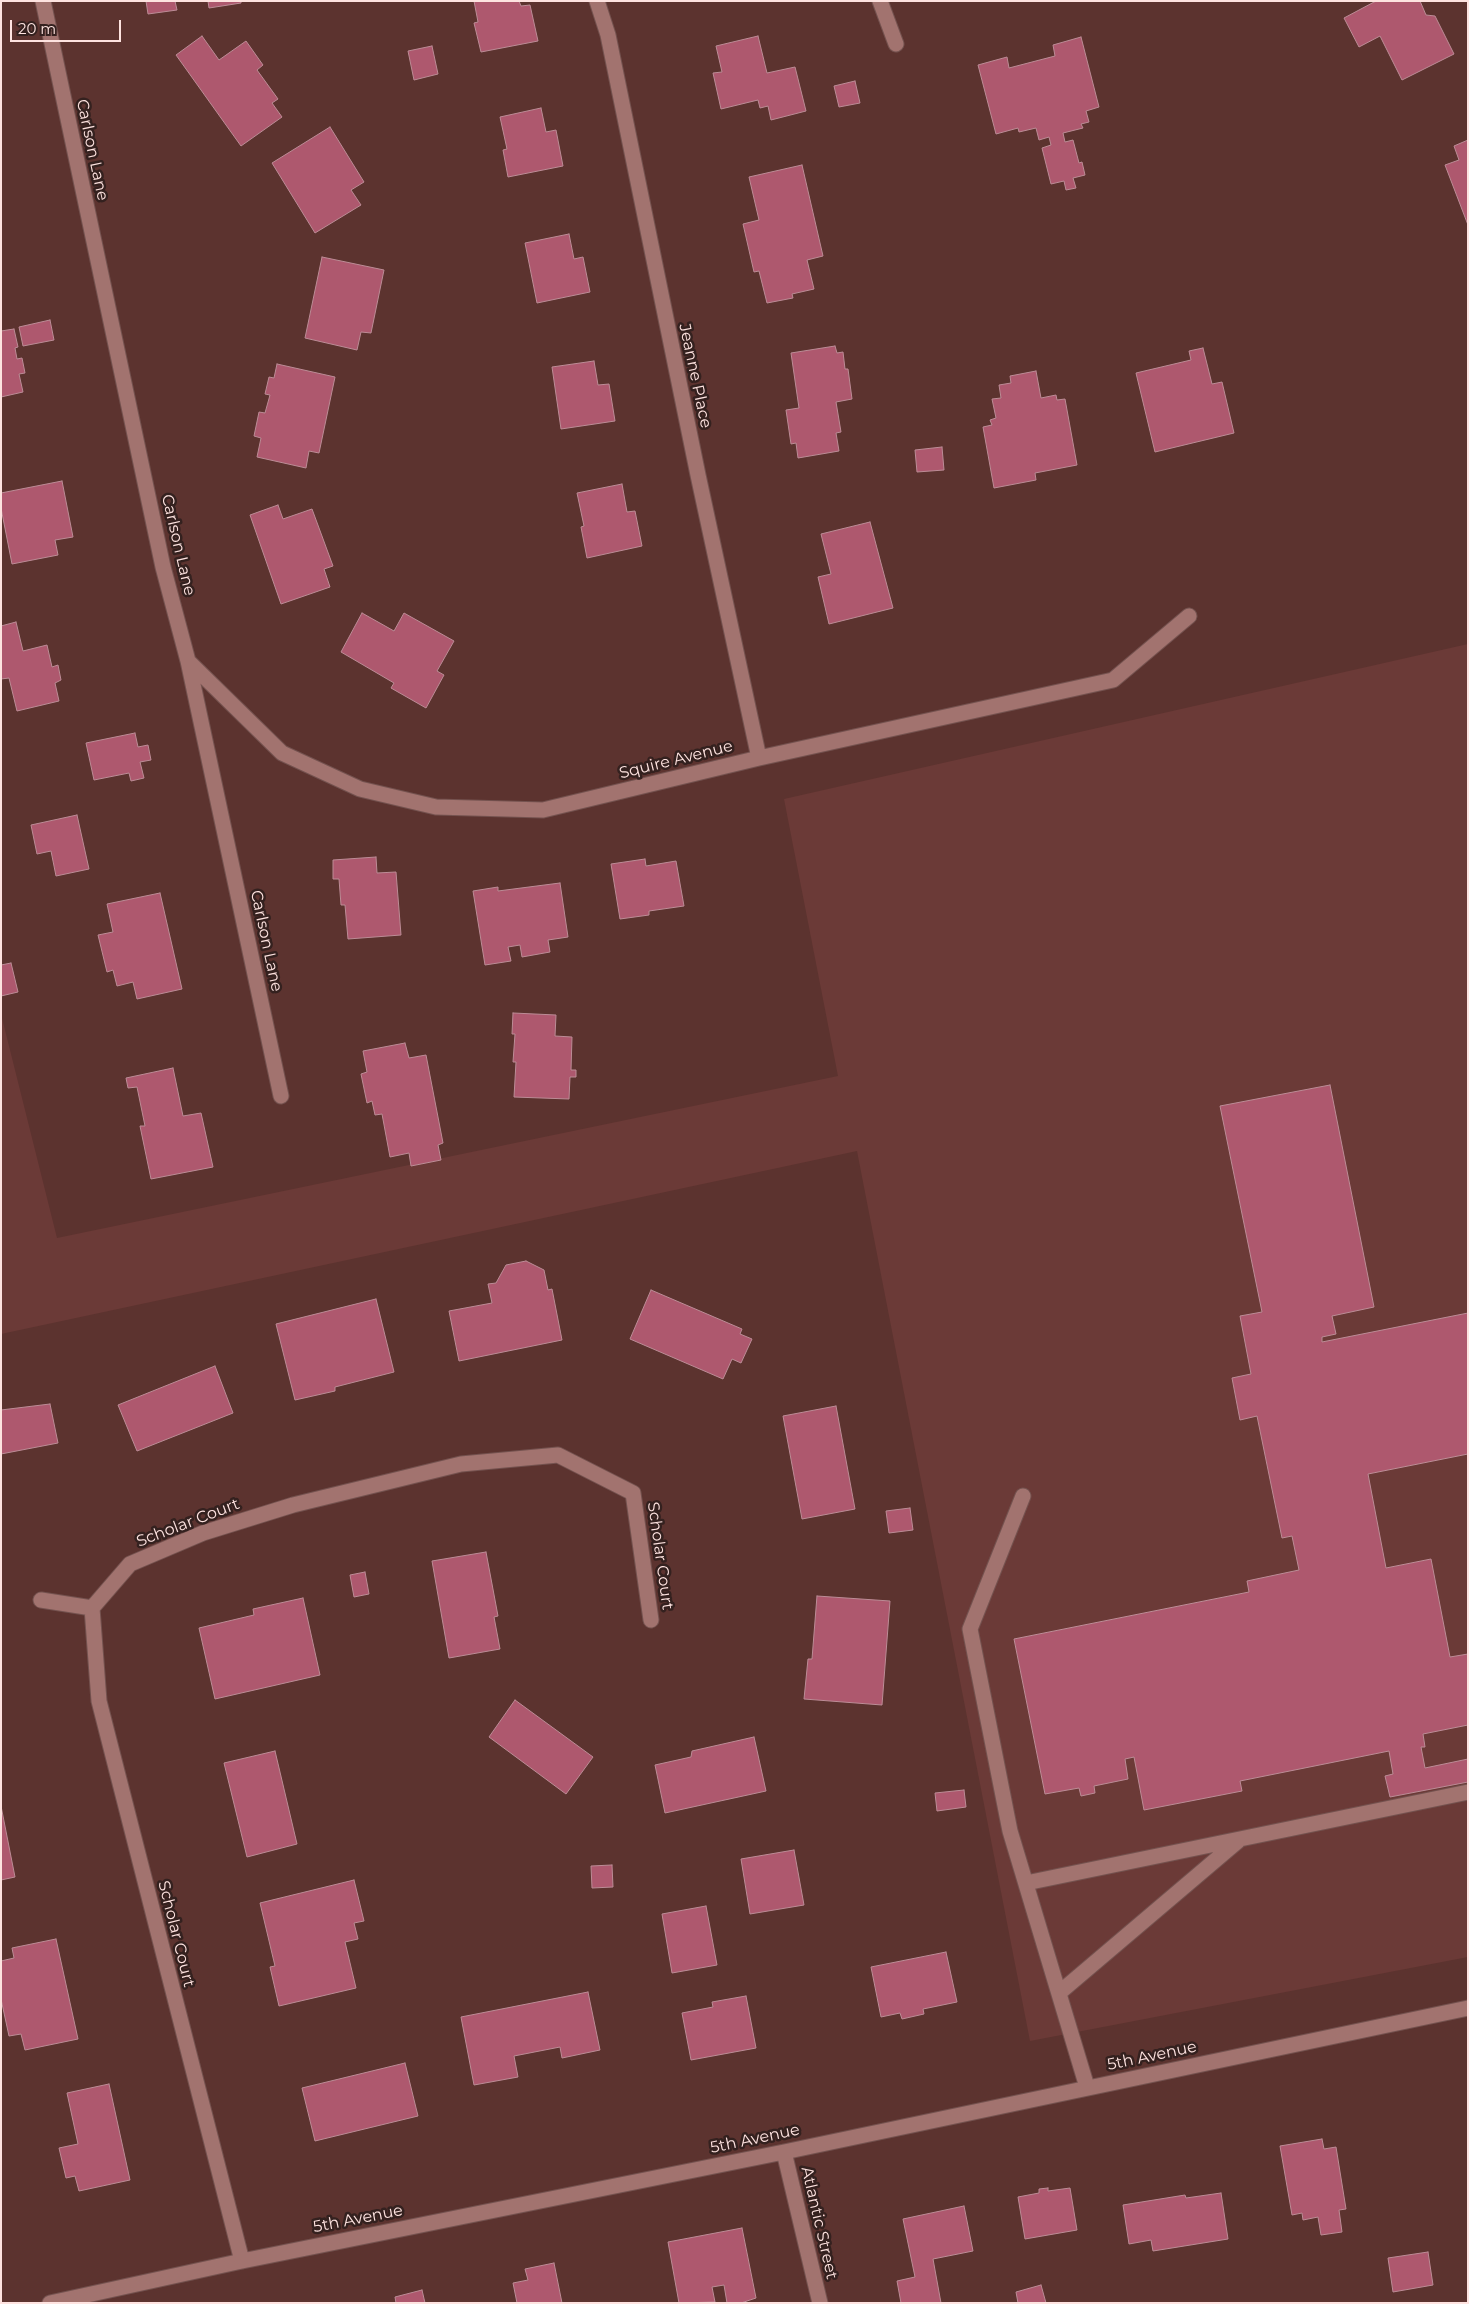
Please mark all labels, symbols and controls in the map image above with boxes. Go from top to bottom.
scale bar [12,10,124,42]
text: 20 m [18,19,56,38]
street label: Carlson Lane [72,97,112,203]
street label: Jeanne Place [675,322,715,430]
street label: Carlson Lane [157,492,199,598]
street label: Squire Avenue [617,737,735,783]
street label: Carlson Lane [246,888,286,994]
street label: Scholar Court [134,1495,242,1551]
street label: Scholar Court [643,1501,677,1611]
street label: Scholar Court [154,1879,198,1989]
street label: 5th Avenue [1106,2037,1198,2075]
street label: 5th Avenue [709,2120,801,2158]
street label: Atlantic Street [797,2165,841,2281]
street label: 5th Avenue [312,2201,404,2237]

